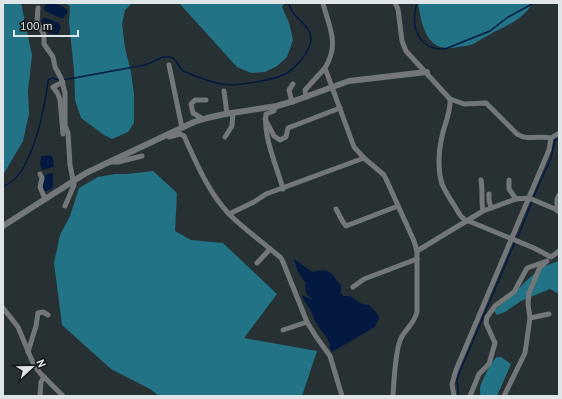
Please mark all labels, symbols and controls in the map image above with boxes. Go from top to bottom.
scale bar [14,12,78,38]
text: 100 m [20,18,53,33]
north arrow [12,347,52,387]
text: N [33,357,49,369]

